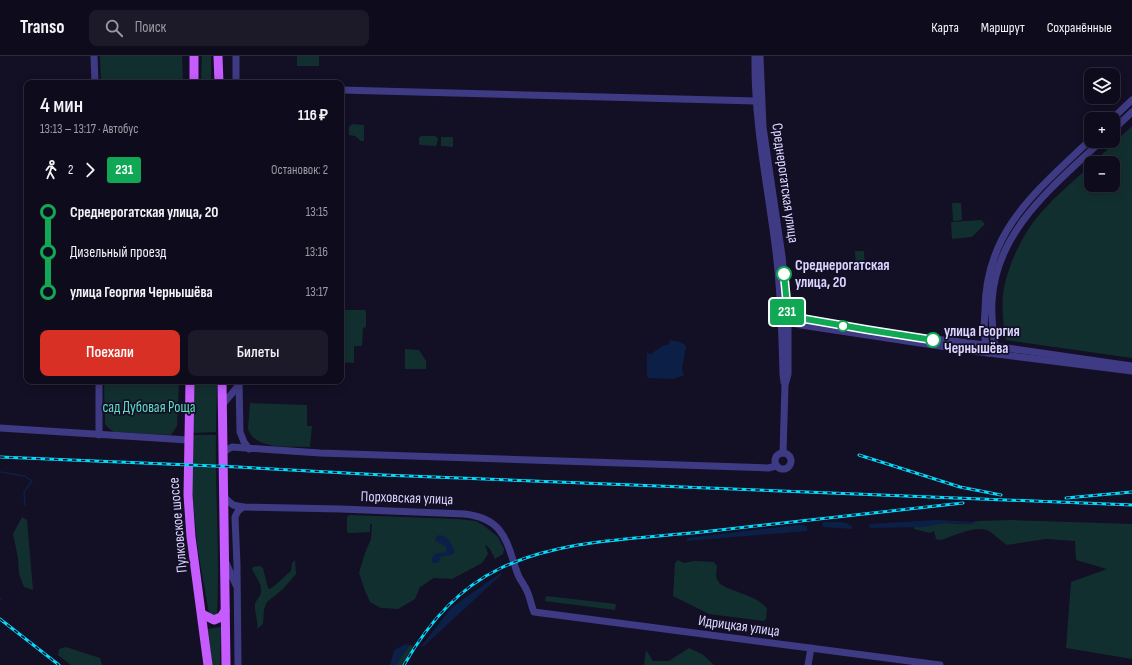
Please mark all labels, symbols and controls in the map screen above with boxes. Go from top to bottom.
search box [89,10,369,46]
text: Transo [20,16,65,39]
icon: search [103,17,125,39]
text: Поиск [135,18,166,37]
text: Карта [931,19,959,36]
text: Маршрут [981,19,1025,36]
text: Сохранённые [1047,19,1112,36]
map controls [1084,68,1120,192]
button: layers [1084,68,1120,104]
text: 4 мин [40,92,83,119]
text: 116 ₽ [298,106,328,125]
button: + [1084,112,1120,148]
text: 13:13 – 13:17 · Автобус [40,121,139,137]
street label: Среднерогатская улица [767,122,803,244]
button: − [1084,156,1120,192]
icon: walk [40,159,62,181]
icon: forward [79,159,101,181]
text: 231 [115,161,133,178]
text: 2 [68,162,73,178]
text: Остановок: 2 [271,162,328,178]
text: Среднерогатская улица, 20 [70,203,218,222]
text: 13:15 [306,204,328,220]
text: Дизельный проезд [70,243,166,262]
text: 13:16 [305,244,328,260]
place label: Среднерогатская улица, 20 [795,256,890,292]
marker: Среднерогатская улица, 20 [776,266,792,282]
text: улица Георгия Чернышёва [70,283,213,302]
text: 13:17 [306,284,328,300]
line badge: 231 [764,299,810,325]
text: 231 [778,303,796,320]
unlabelled marker [837,320,849,332]
place label: улица Георгия Чернышёва [944,322,1020,358]
button: Поехали [40,330,180,376]
button: Билеты [188,330,328,376]
marker: улица Георгия Чернышёва [925,332,941,348]
park label: сад Дубовая Роща [103,398,196,417]
street label: Пулковское шоссе [164,476,192,574]
street label: Порховская улица [360,487,454,509]
street label: Идрицкая улица [697,611,781,641]

